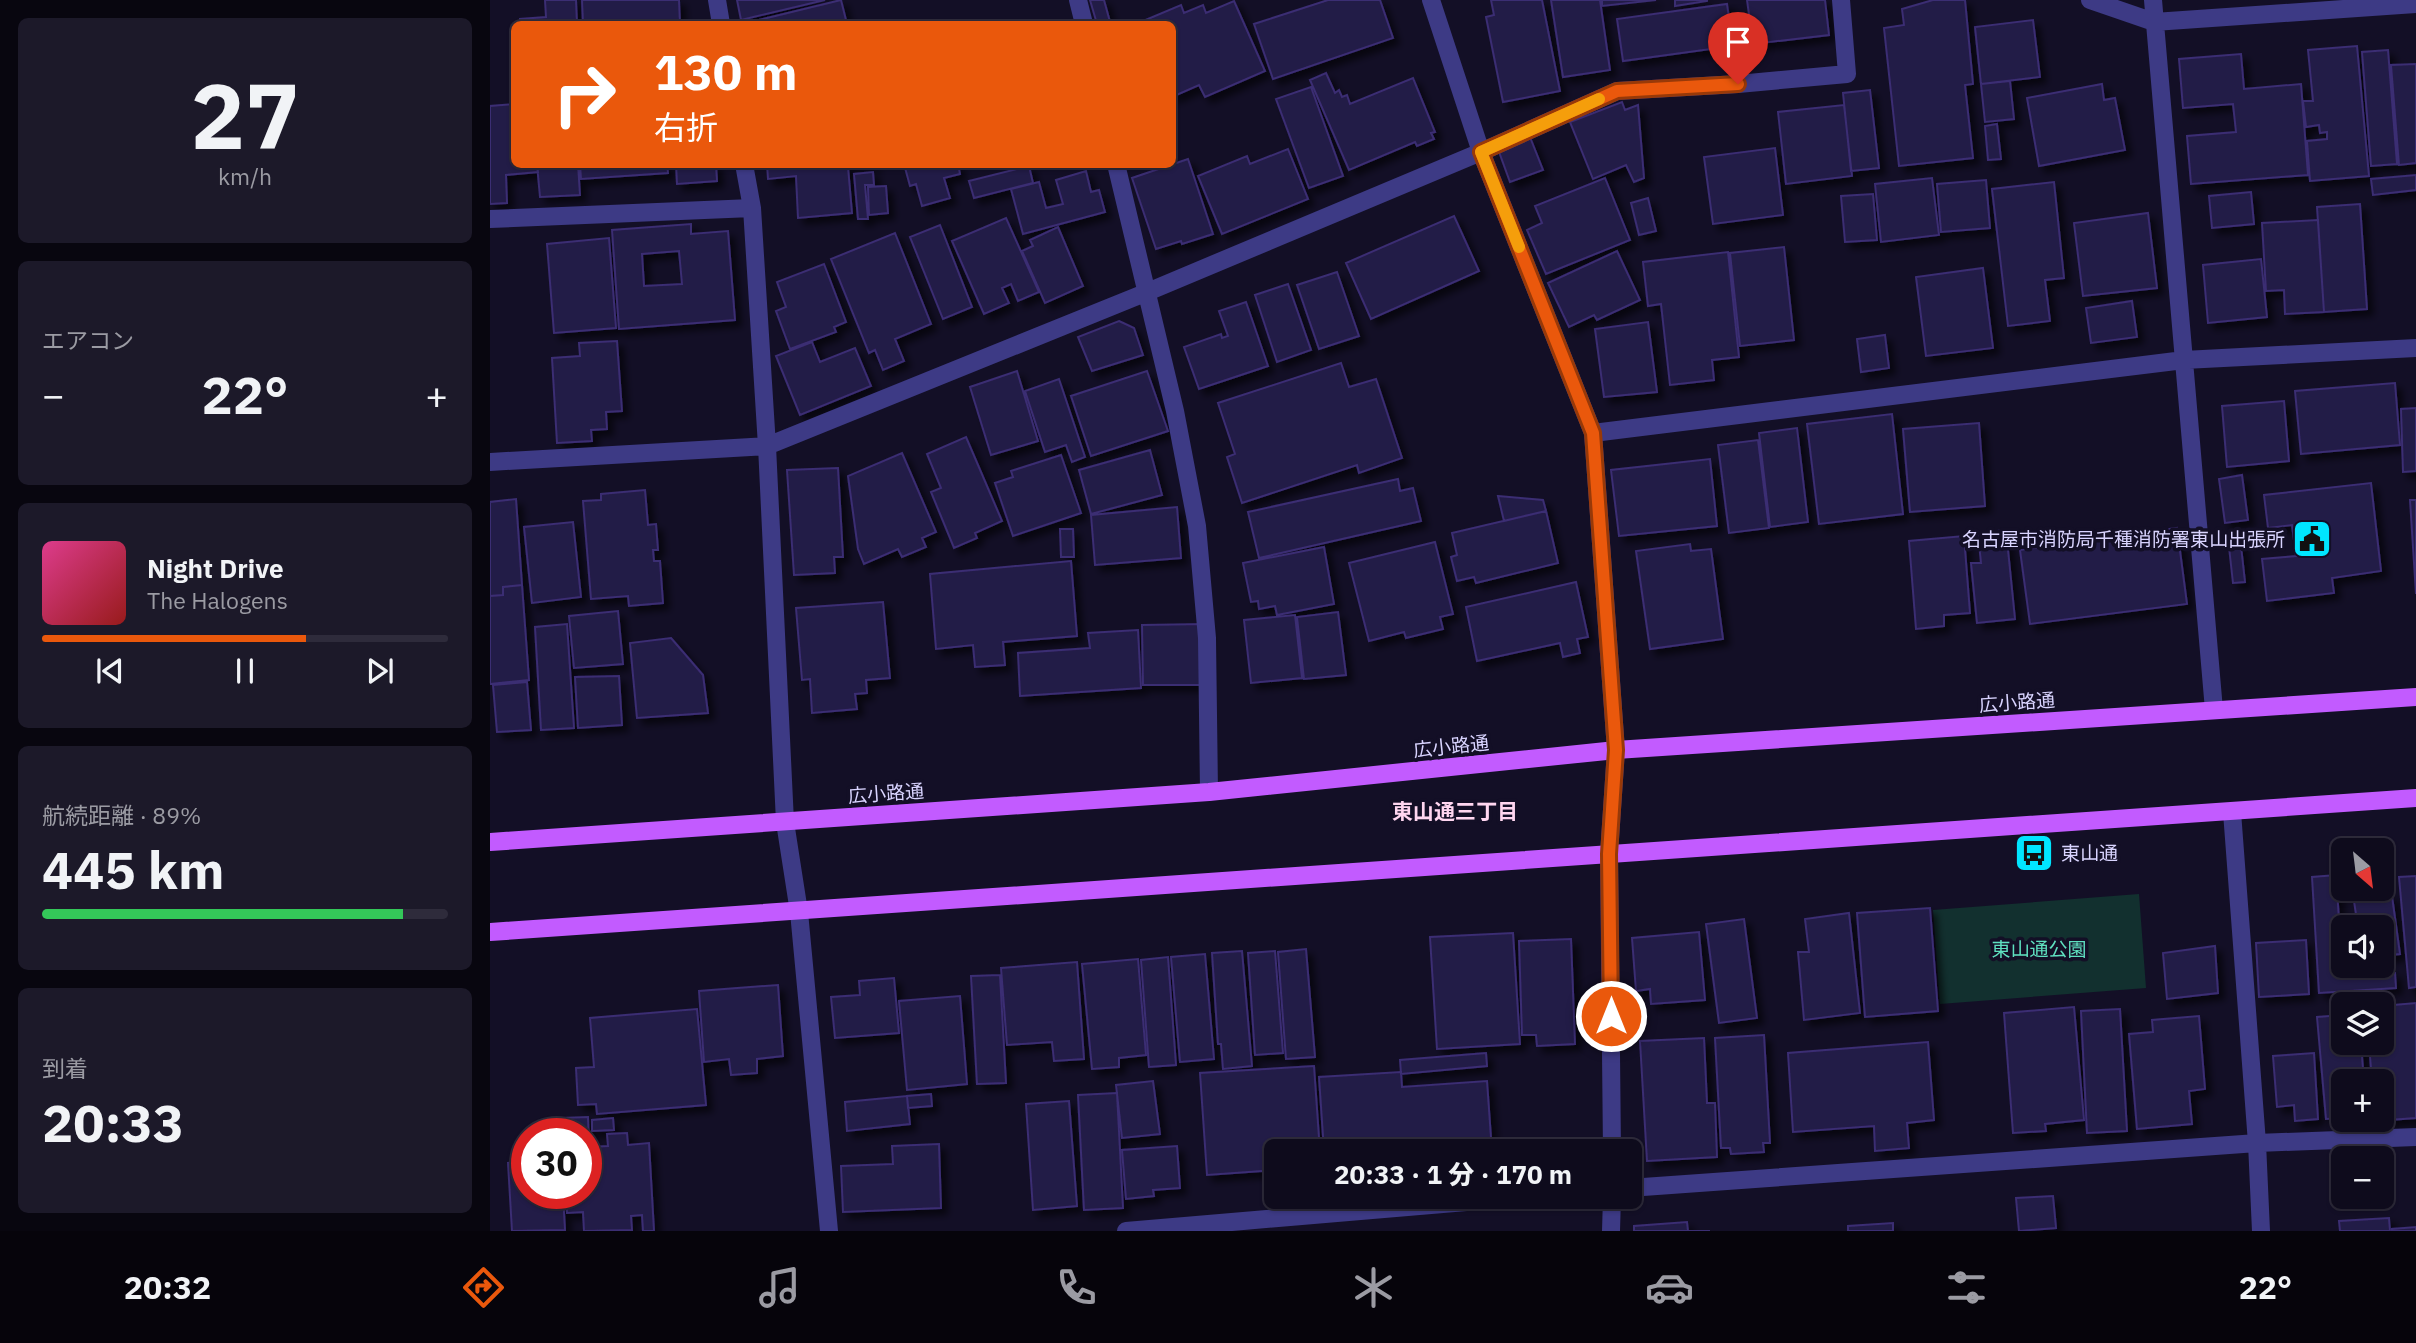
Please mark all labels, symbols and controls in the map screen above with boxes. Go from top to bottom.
pin [1708,12.0,1768,84]
icon: arrive [1719,23,1757,61]
text: 130 m [654,40,798,103]
icon: right [539,49,630,140]
text: 27 [190,56,300,174]
text: 右折 [654,106,718,148]
text: km/h [218,161,272,191]
text: エアコン [42,325,134,355]
text: 22° [202,361,288,428]
text: − [42,370,65,419]
text: + [425,370,448,419]
public building icon: 名古屋市消防局千種消防署東山出張所 [2291,518,2333,560]
place label: 名古屋市消防局千種消防署東山出張所 [1962,527,2285,551]
text: Night Drive [147,551,284,585]
text: The Halogens [147,585,288,615]
icon: previous [91,652,129,690]
icon: pause [226,652,264,690]
icon: next [361,652,399,690]
street label: 広小路通 [1978,687,2056,717]
street label: 広小路通 [1412,730,1490,762]
street label: 広小路通 [847,778,925,808]
district label: 東山通三丁目 [1392,797,1518,825]
text: 航続距離 · 89% [42,800,201,830]
bus stop icon: 東山通 [2013,832,2055,874]
text: 445 km [42,836,224,903]
north arrow [2331,838,2394,901]
map controls [2331,838,2394,1209]
place label: 東山通 [2061,841,2118,865]
button: sound [2331,915,2394,978]
park label: 東山通公園 [1991,937,2087,961]
position arrow [1574,979,1648,1053]
button: layers [2331,992,2394,1055]
text: 到着 [42,1053,88,1083]
button: + [2331,1069,2394,1132]
text: 20:33 [42,1089,184,1156]
speed limit sign: 30 [511,1118,602,1209]
button: − [2331,1146,2394,1209]
text: 20:33 · 1 分 · 170 m [1334,1157,1572,1191]
icon: directions [459,1263,508,1312]
icon: music [755,1263,804,1312]
icon: phone [1052,1263,1101,1312]
icon: climate [1349,1263,1398,1312]
icon: car [1645,1263,1694,1312]
icon: filters [1942,1263,1991,1312]
text: 20:32 [124,1266,211,1308]
text: 22° [2239,1266,2292,1308]

